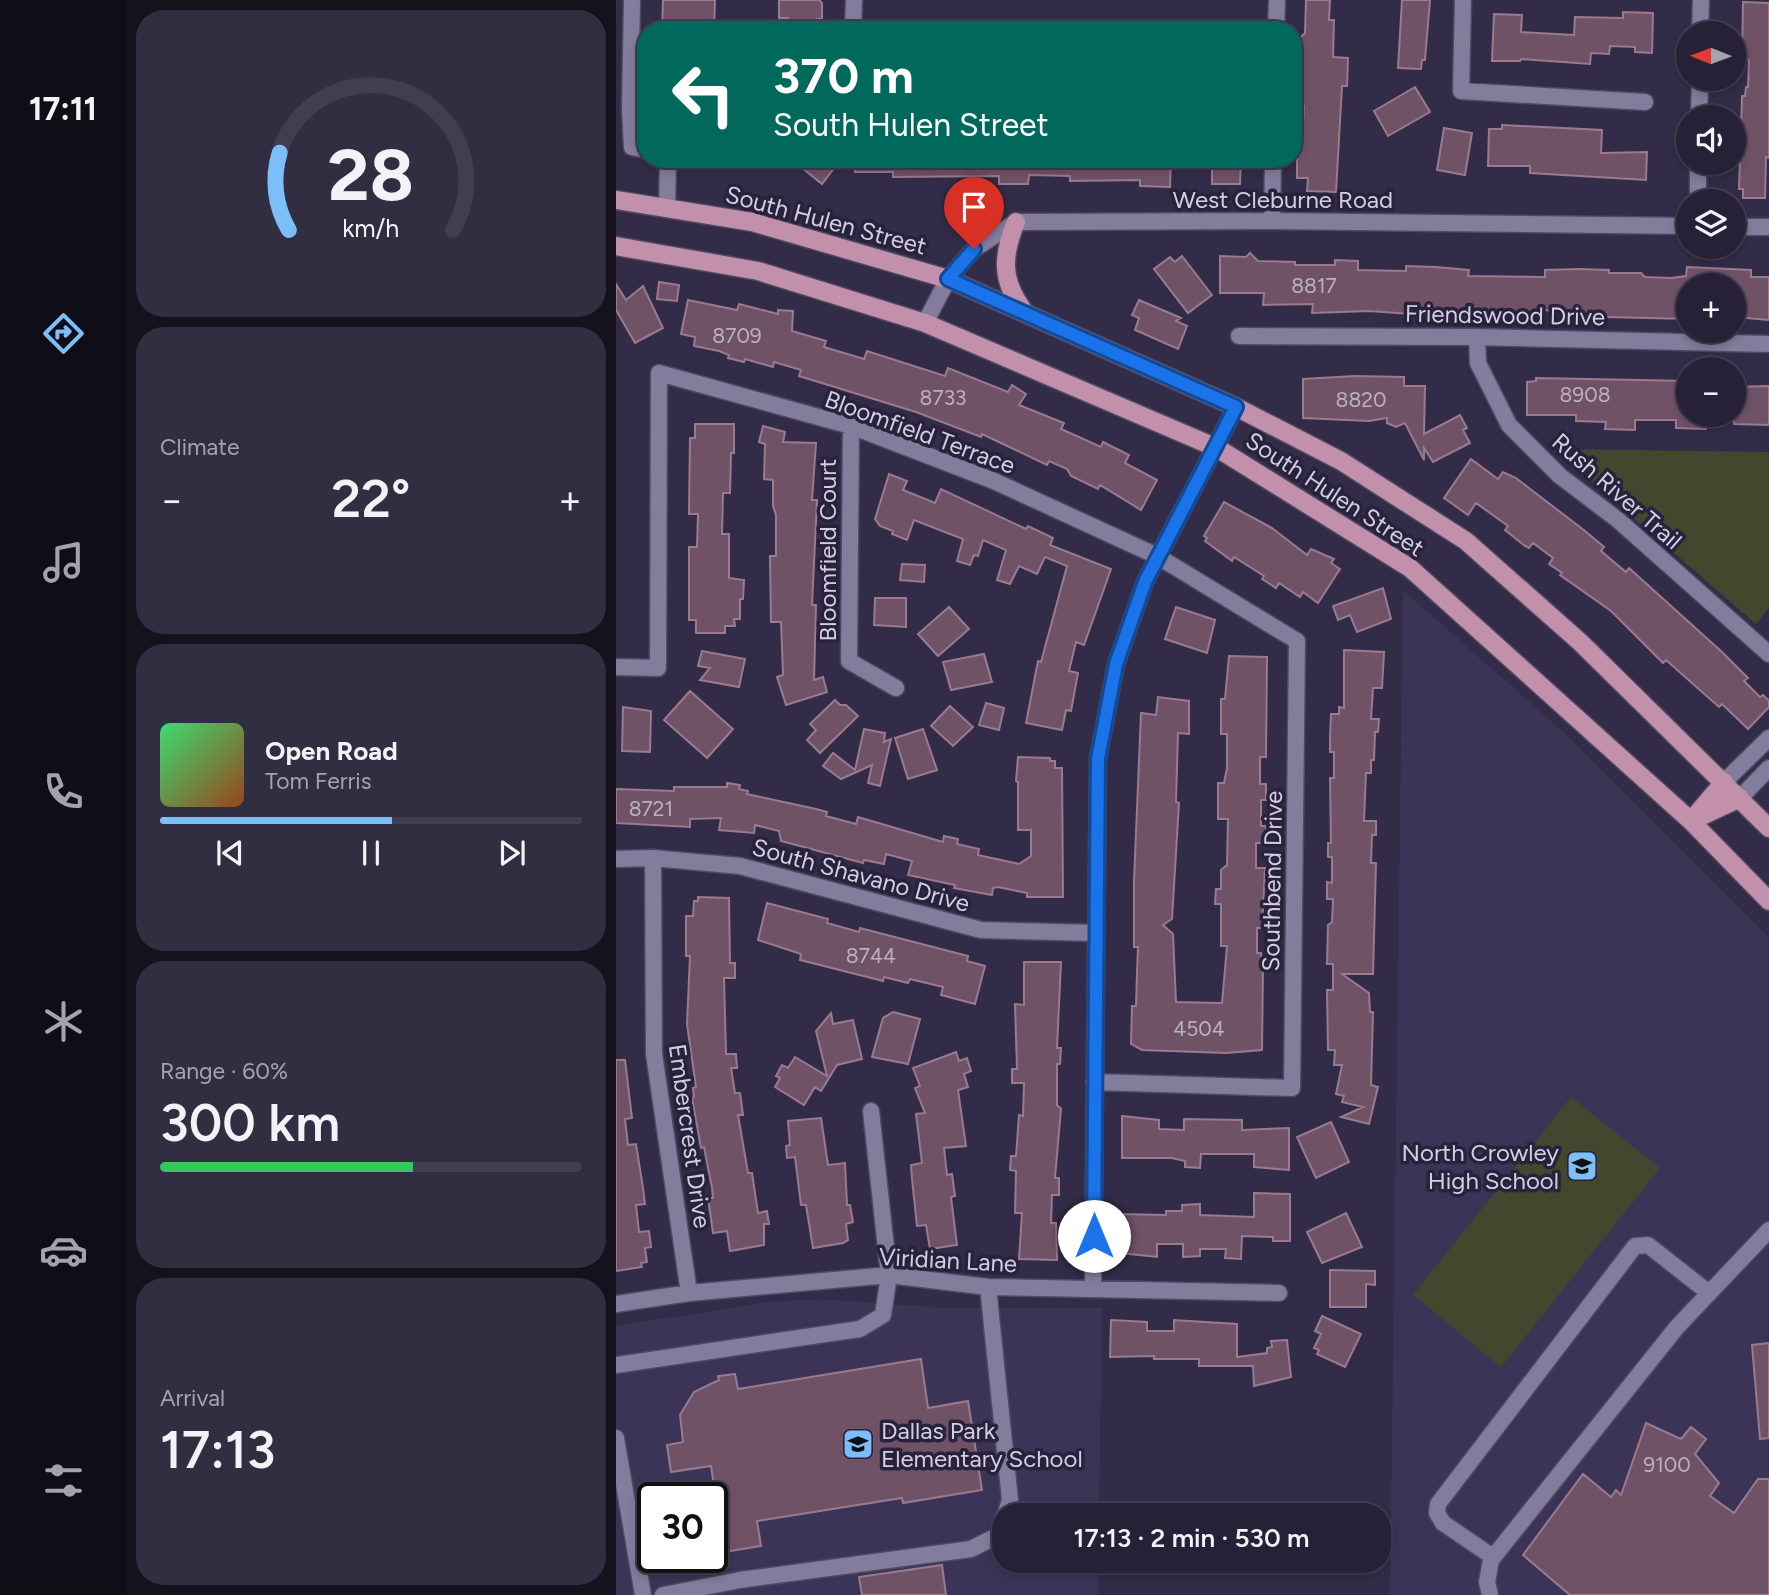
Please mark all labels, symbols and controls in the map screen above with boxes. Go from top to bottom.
north arrow [1676,21,1746,91]
map controls [1676,21,1746,427]
text: 370 m [773,46,914,105]
icon: left [658,49,749,140]
text: 17:11 [29,90,97,128]
button: sound [1676,105,1746,175]
text: South Hulen Street [773,106,1049,144]
text: 28 [328,131,414,218]
pin [944,177,1004,249]
street label: South Hulen Street [722,179,930,261]
street label: West Cleburne Road [1173,185,1393,214]
icon: arrive [955,188,993,226]
button: layers [1676,189,1746,259]
text: km/h [342,212,400,242]
house number: 8817 [1291,273,1337,298]
button: + [1676,273,1746,343]
street label: Friendswood Drive [1405,299,1605,331]
icon: directions [39,309,88,358]
house number: 8709 [712,323,762,348]
button: − [1676,357,1746,427]
house number: 8908 [1559,382,1611,407]
street label: Bloomfield Terrace [821,384,1019,480]
house number: 8733 [919,385,967,410]
house number: 8820 [1336,387,1387,412]
street label: South Hulen Street [1240,426,1430,562]
street label: Rush River Trail [1546,427,1688,555]
text: Climate [160,433,239,461]
street label: Bloomfield Court [813,459,842,641]
text: 22° [332,468,410,530]
text: − [160,477,184,523]
text: + [558,477,582,523]
icon: music [39,538,88,587]
text: Open Road [265,735,398,767]
icon: phone [39,767,88,816]
text: Tom Ferris [265,767,371,795]
street label: Southbend Drive [1256,790,1288,972]
house number: 8721 [629,796,673,821]
street label: South Shavano Drive [749,832,973,918]
icon: previous [211,834,249,872]
icon: pause [352,834,390,872]
icon: next [493,834,531,872]
house number: 8744 [846,943,896,968]
icon: climate [39,997,88,1046]
house number: 4504 [1173,1016,1225,1041]
street label: Embercrest Drive [663,1042,717,1230]
text: Range · 60% [160,1057,288,1085]
text: 300 km [160,1092,340,1154]
place label: North Crowley High School [1401,1138,1559,1195]
school or university icon: North Crowley High School [1565,1149,1599,1183]
position arrow [1057,1199,1131,1273]
icon: car [39,1226,88,1275]
street label: Viridian Lane [878,1242,1018,1278]
text: Arrival [160,1384,225,1412]
place label: Dallas Park Elementary School [881,1416,1083,1473]
text: 17:13 [160,1419,275,1481]
school or university icon: Dallas Park Elementary School [841,1427,875,1461]
house number: 9100 [1643,1452,1691,1477]
icon: filters [39,1456,88,1505]
speed limit sign: 30 [637,1482,728,1573]
text: 17:13 · 2 min · 530 m [1074,1522,1309,1554]

